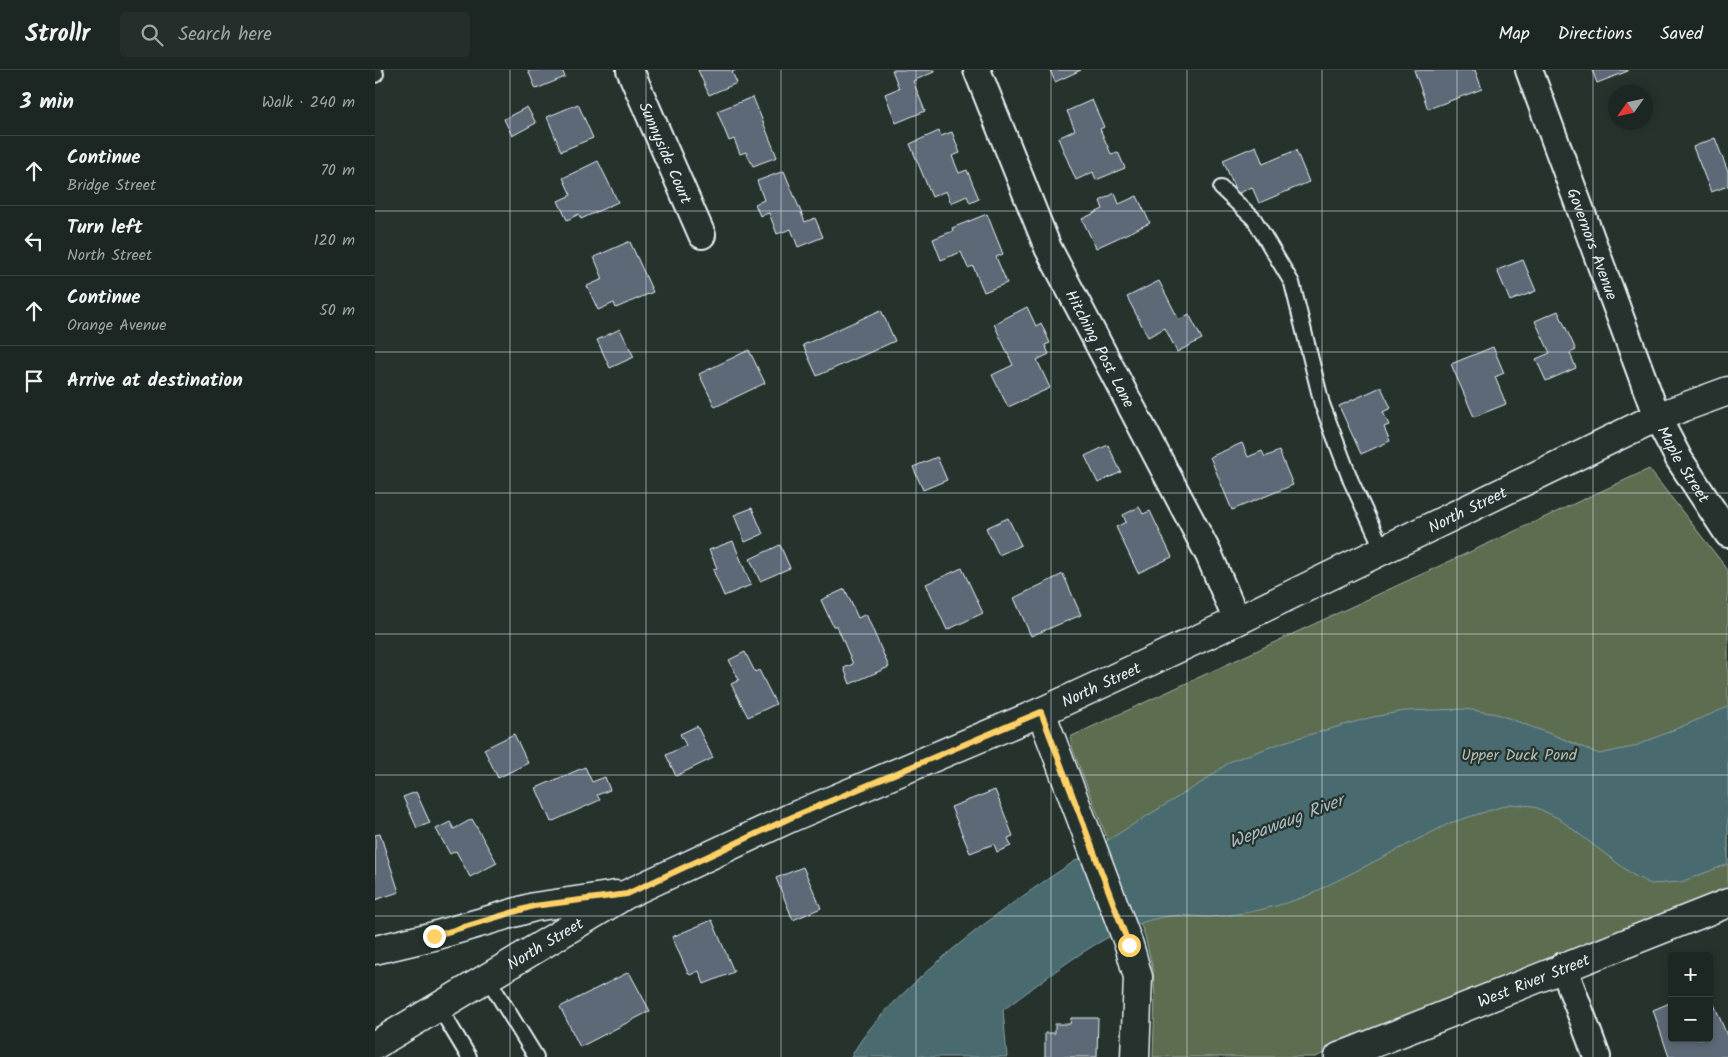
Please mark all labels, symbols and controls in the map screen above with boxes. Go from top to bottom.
search box [120,12,470,57]
text: Strollr [25,15,90,54]
text: Search here [178,20,272,50]
text: Map [1498,20,1530,49]
text: Directions [1558,20,1632,49]
text: Saved [1660,20,1703,49]
icon: search [138,21,166,49]
north arrow [1608,85,1653,130]
text: 3 min [20,86,74,119]
text: Walk · 240 m [262,90,355,115]
street label: Sunnyside Court [631,98,698,209]
text: Continue [67,143,140,173]
icon: ahead [20,157,48,185]
text: 70 m [320,158,355,183]
text: Bridge Street [67,173,156,198]
street label: Governors Avenue [1560,185,1624,304]
text: Turn left [67,213,142,243]
icon: left [20,227,48,255]
text: 120 m [314,228,355,253]
text: North Street [67,243,152,268]
text: Continue [67,283,140,313]
street label: Hitching Post Lane [1058,286,1141,413]
icon: ahead [20,297,48,325]
text: 50 m [319,298,355,323]
text: Orange Avenue [67,313,166,338]
text: Arrive at destination [67,366,243,396]
icon: arrive [20,367,48,395]
street label: Maple Street [1650,422,1716,509]
street label: North Street [1424,480,1512,540]
street label: North Street [1058,656,1146,715]
park label: Upper Duck Pond [1461,743,1578,768]
water label: Wepawaug River [1225,786,1352,858]
street label: North Street [503,911,589,977]
route end [423,925,446,948]
route start [1118,934,1141,957]
street label: West River Street [1474,948,1594,1015]
map controls [1668,952,1713,1042]
button: + [1668,952,1713,997]
button: − [1668,997,1713,1042]

